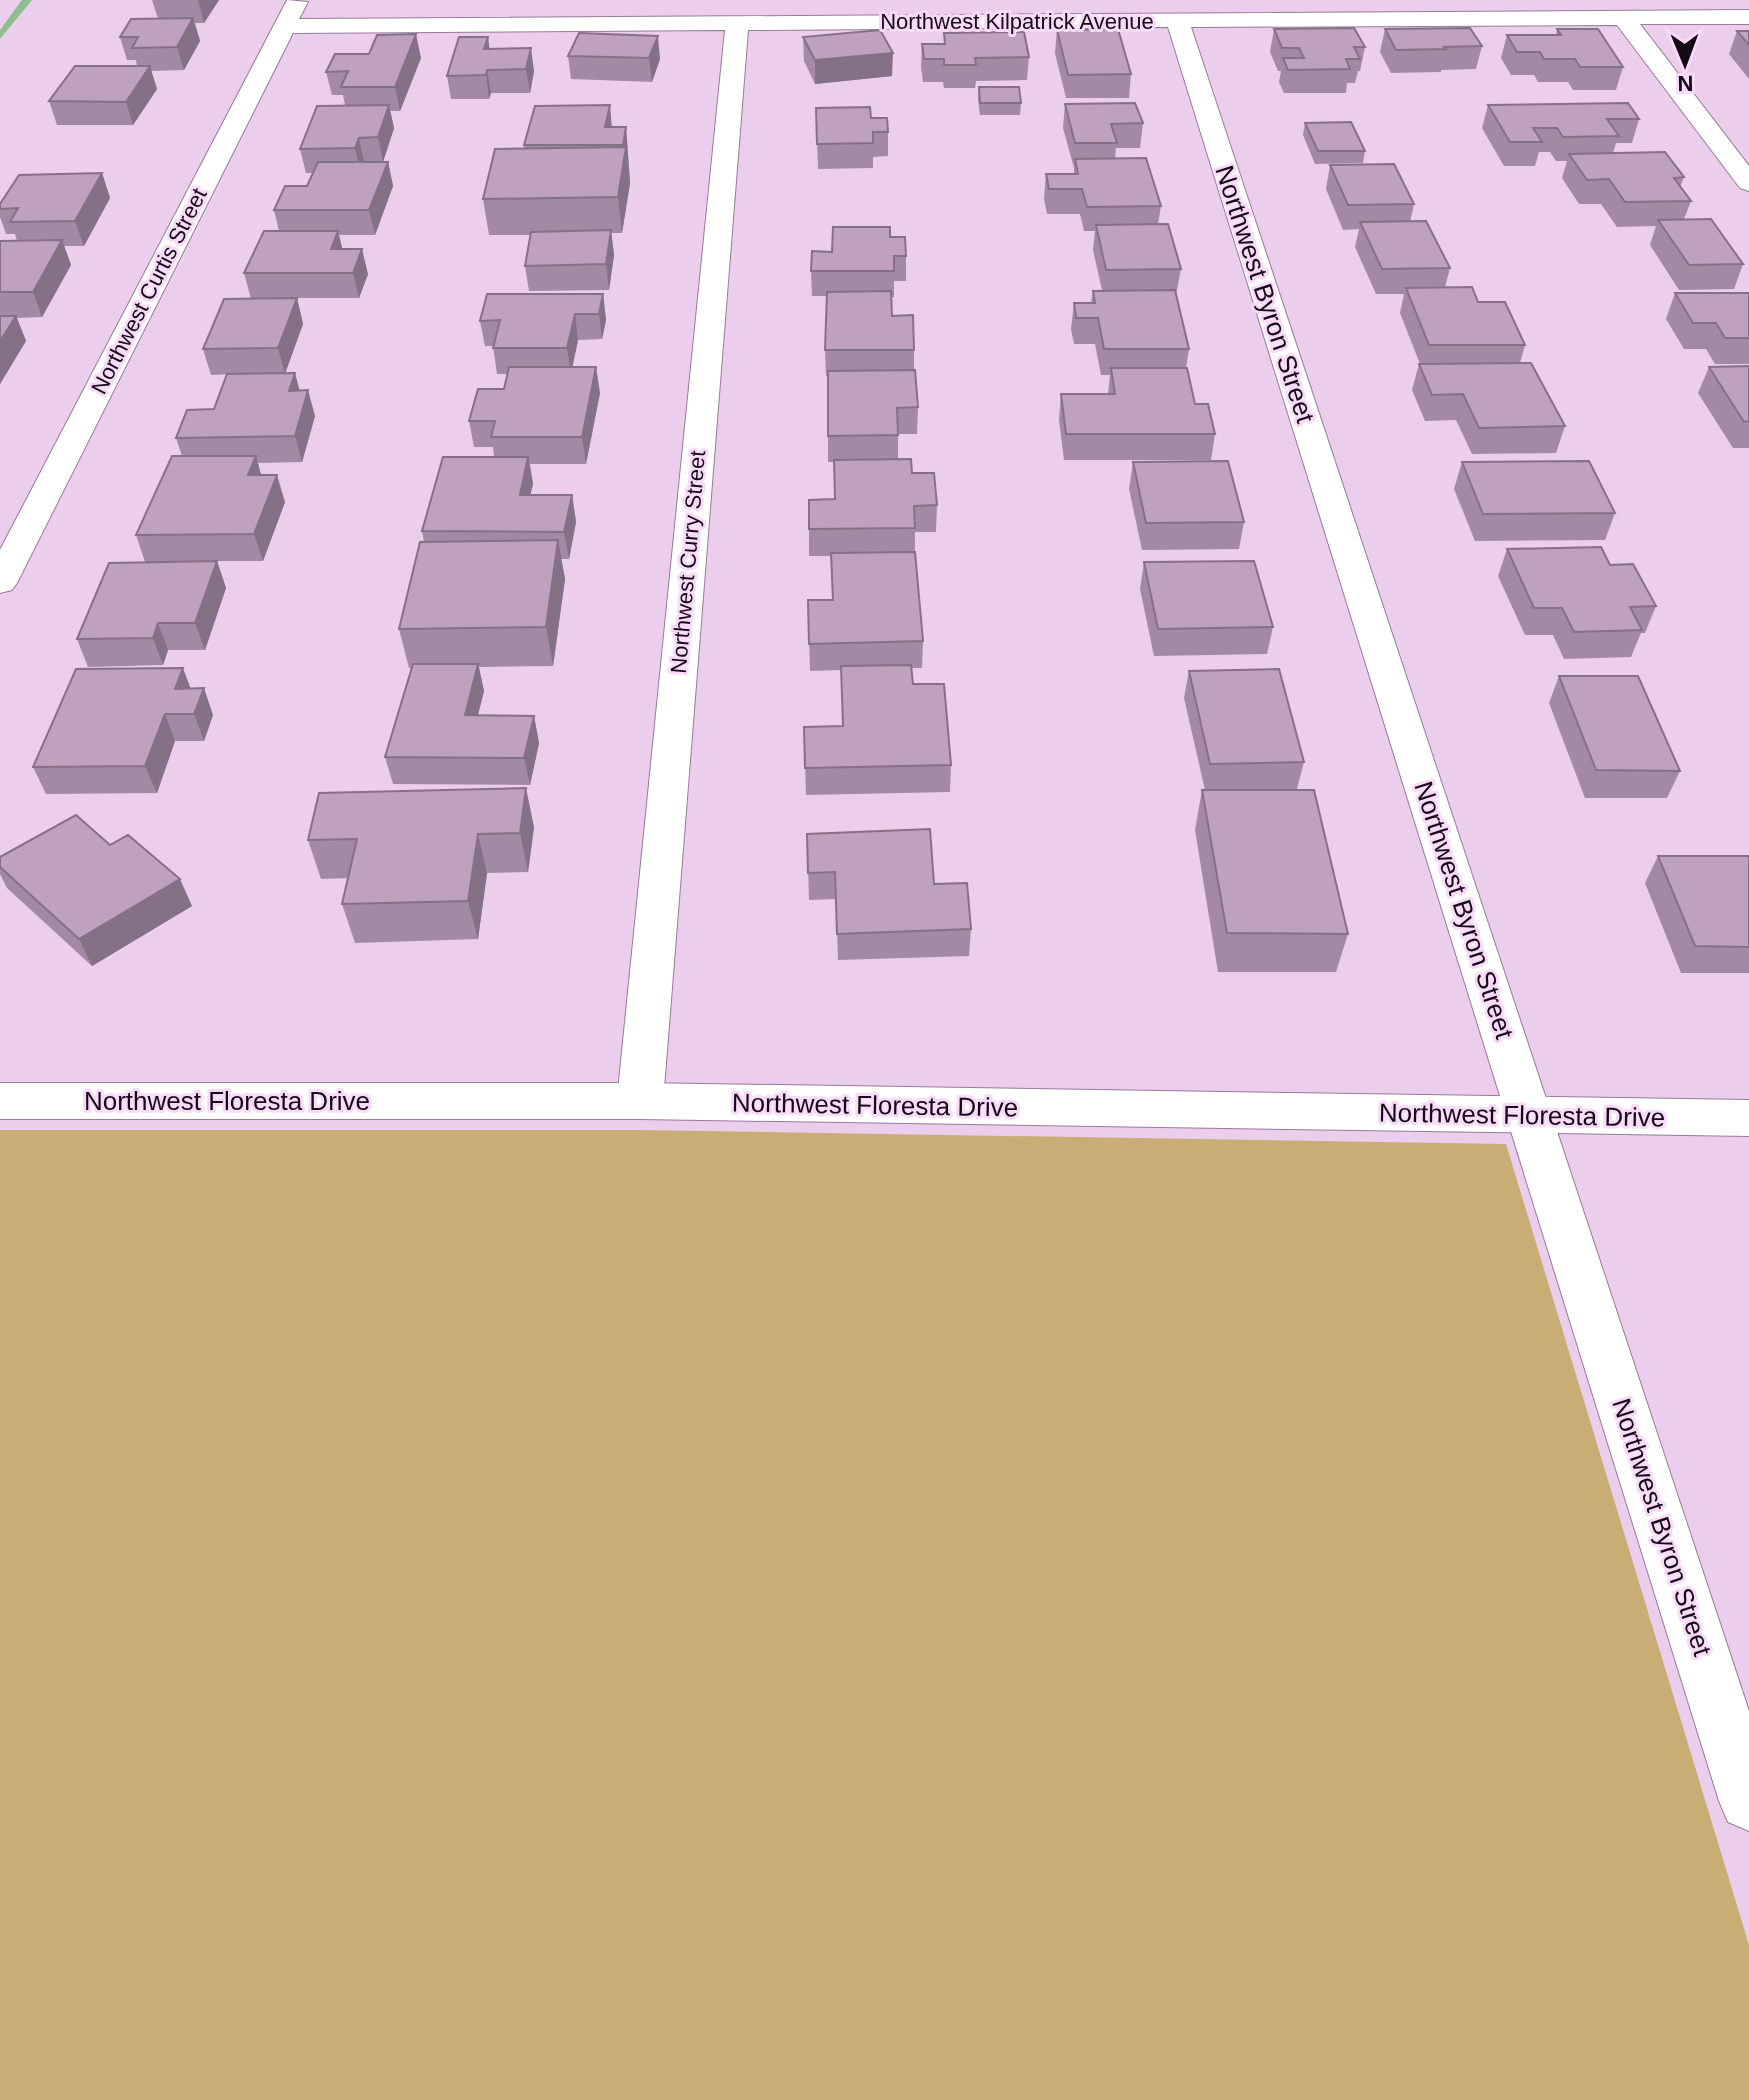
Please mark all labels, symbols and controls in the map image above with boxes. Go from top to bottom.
street label: Northwest Kilpatrick Avenue [880,9,1154,34]
north arrow [1645,24,1725,104]
text: N [1677,71,1694,96]
street label: Northwest Byron Street [1209,162,1321,427]
street label: Northwest Curtis Street [86,184,212,398]
street label: Northwest Curry Street [666,449,710,675]
street label: Northwest Byron Street [1408,778,1520,1043]
street label: Northwest Floresta Drive [84,1086,370,1116]
street label: Northwest Floresta Drive [732,1088,1018,1122]
street label: Northwest Floresta Drive [1379,1098,1665,1132]
street label: Northwest Byron Street [1606,1395,1718,1660]

